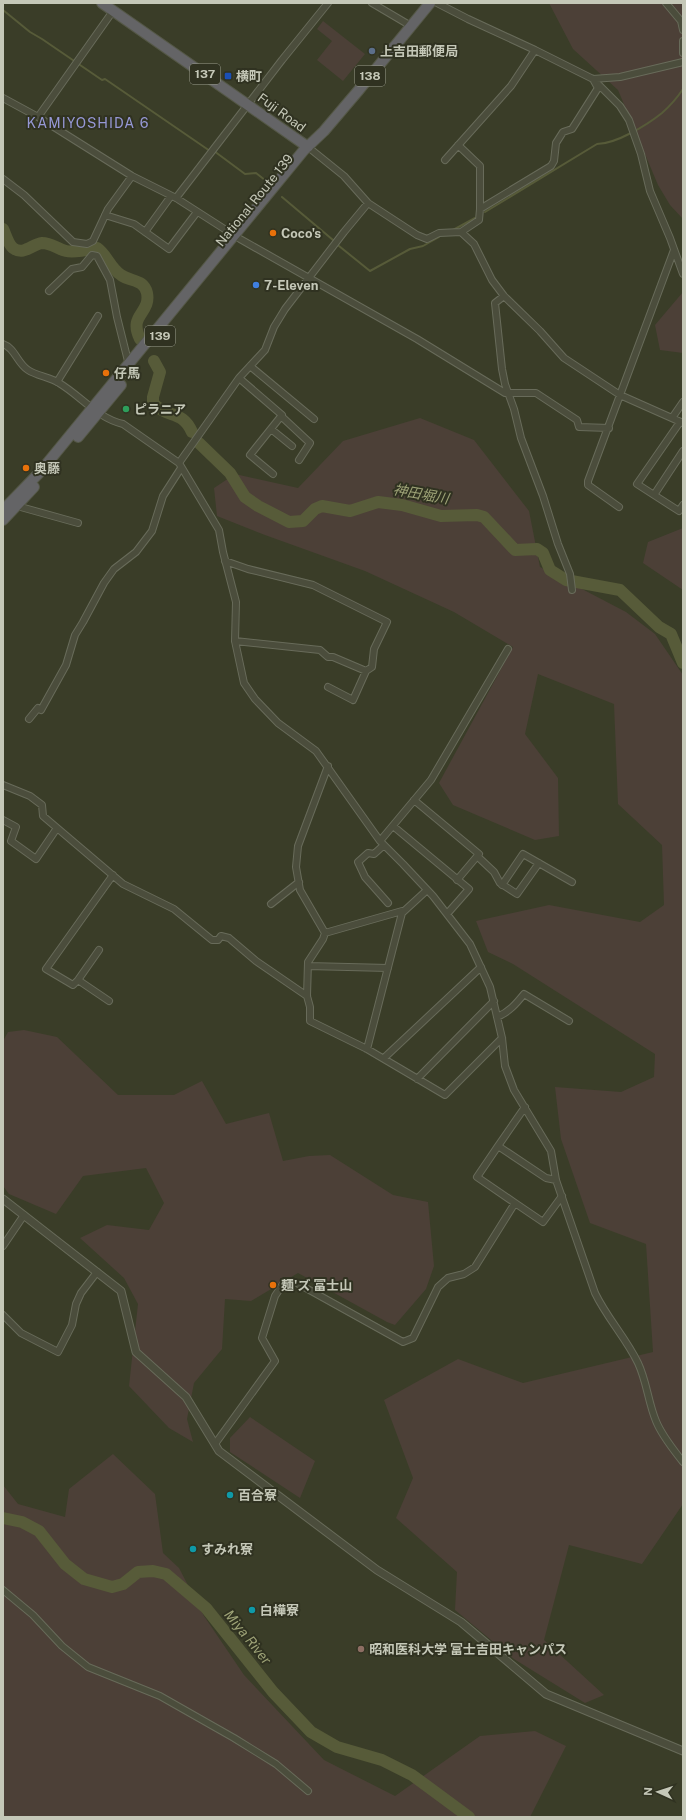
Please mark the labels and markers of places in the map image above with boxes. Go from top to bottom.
place label: 上吉田郵便局 [380,44,458,59]
marker: 上吉田郵便局 [367,46,377,56]
place label: 横町 [236,69,262,84]
marker: 横町 [223,71,233,81]
place label: Coco's [281,226,321,241]
marker: Coco's [268,228,278,238]
place label: 7-Eleven [264,278,318,293]
marker: 7-Eleven [251,280,261,290]
place label: 仔馬 [114,366,140,381]
marker: 仔馬 [101,368,111,378]
place label: ピラニア [134,402,186,417]
marker: ピラニア [121,404,131,414]
place label: 奥藤 [34,461,60,476]
marker: 奥藤 [21,463,31,473]
place label: 麺'ズ 冨士山 [281,1278,352,1293]
marker: 麺'ズ 冨士山 [268,1280,278,1290]
place label: 百合寮 [238,1488,277,1503]
marker: 百合寮 [225,1490,235,1500]
place label: すみれ寮 [201,1542,253,1557]
marker: すみれ寮 [188,1544,198,1554]
place label: 白樺寮 [260,1603,299,1618]
marker: 白樺寮 [247,1605,257,1615]
place label: 昭和医科大学 富士吉田キャンパス [369,1642,567,1657]
marker: 昭和医科大学 富士吉田キャンパス [356,1644,366,1654]

